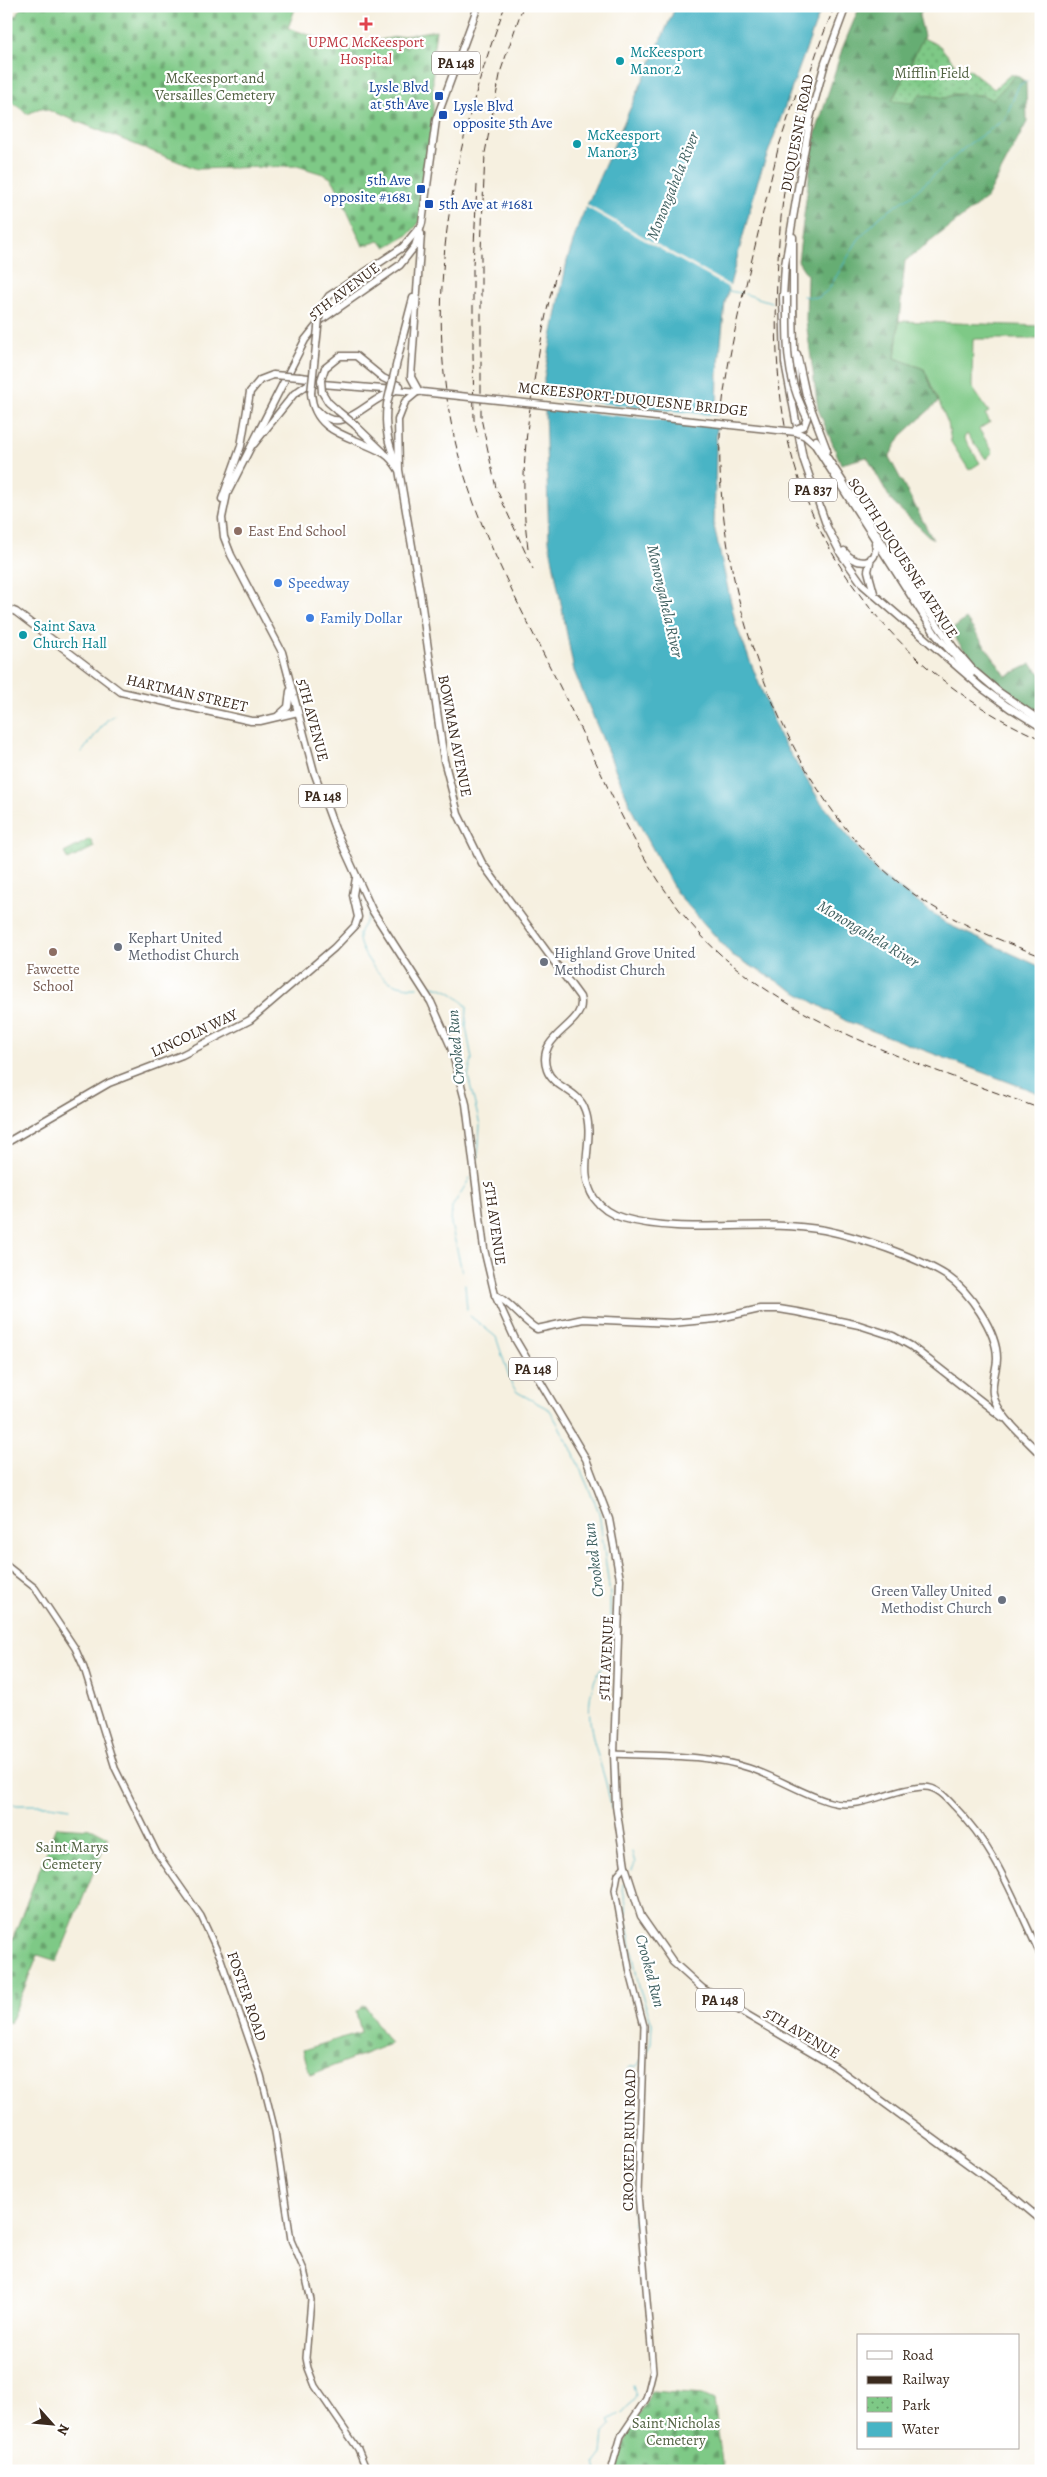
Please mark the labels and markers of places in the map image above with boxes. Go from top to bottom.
marker: UPMC McKeesport Hospital [359,17,373,31]
place label: UPMC McKeesport Hospital [308,32,424,69]
place label: McKeesport Manor 2 [630,42,703,79]
marker: McKeesport Manor 2 [614,55,626,67]
place label: Lysle Blvd at 5th Ave [368,77,430,114]
marker: Lysle Blvd at 5th Ave [433,90,445,102]
place label: Lysle Blvd opposite 5th Ave [453,96,553,133]
marker: Lysle Blvd opposite 5th Ave [437,109,449,121]
place label: McKeesport Manor 3 [587,125,660,162]
marker: McKeesport Manor 3 [571,138,583,150]
place label: 5th Ave opposite #1681 [323,170,411,207]
marker: 5th Ave opposite #1681 [415,183,427,195]
place label: 5th Ave at #1681 [439,194,533,214]
marker: 5th Ave at #1681 [423,198,435,210]
place label: East End School [248,521,346,541]
marker: East End School [232,525,244,537]
place label: Speedway [288,573,349,593]
marker: Speedway [272,577,284,589]
place label: Family Dollar [320,608,402,628]
marker: Family Dollar [304,612,316,624]
place label: Saint Sava Church Hall [33,616,107,653]
marker: Saint Sava Church Hall [17,629,29,641]
place label: Kephart United Methodist Church [128,928,239,965]
marker: Kephart United Methodist Church [112,941,124,953]
place label: Highland Grove United Methodist Church [554,943,697,980]
marker: Fawcette School [47,946,59,958]
marker: Highland Grove United Methodist Church [538,956,550,968]
place label: Fawcette School [26,959,80,996]
place label: Green Valley United Methodist Church [871,1581,993,1618]
marker: Green Valley United Methodist Church [996,1594,1008,1606]

